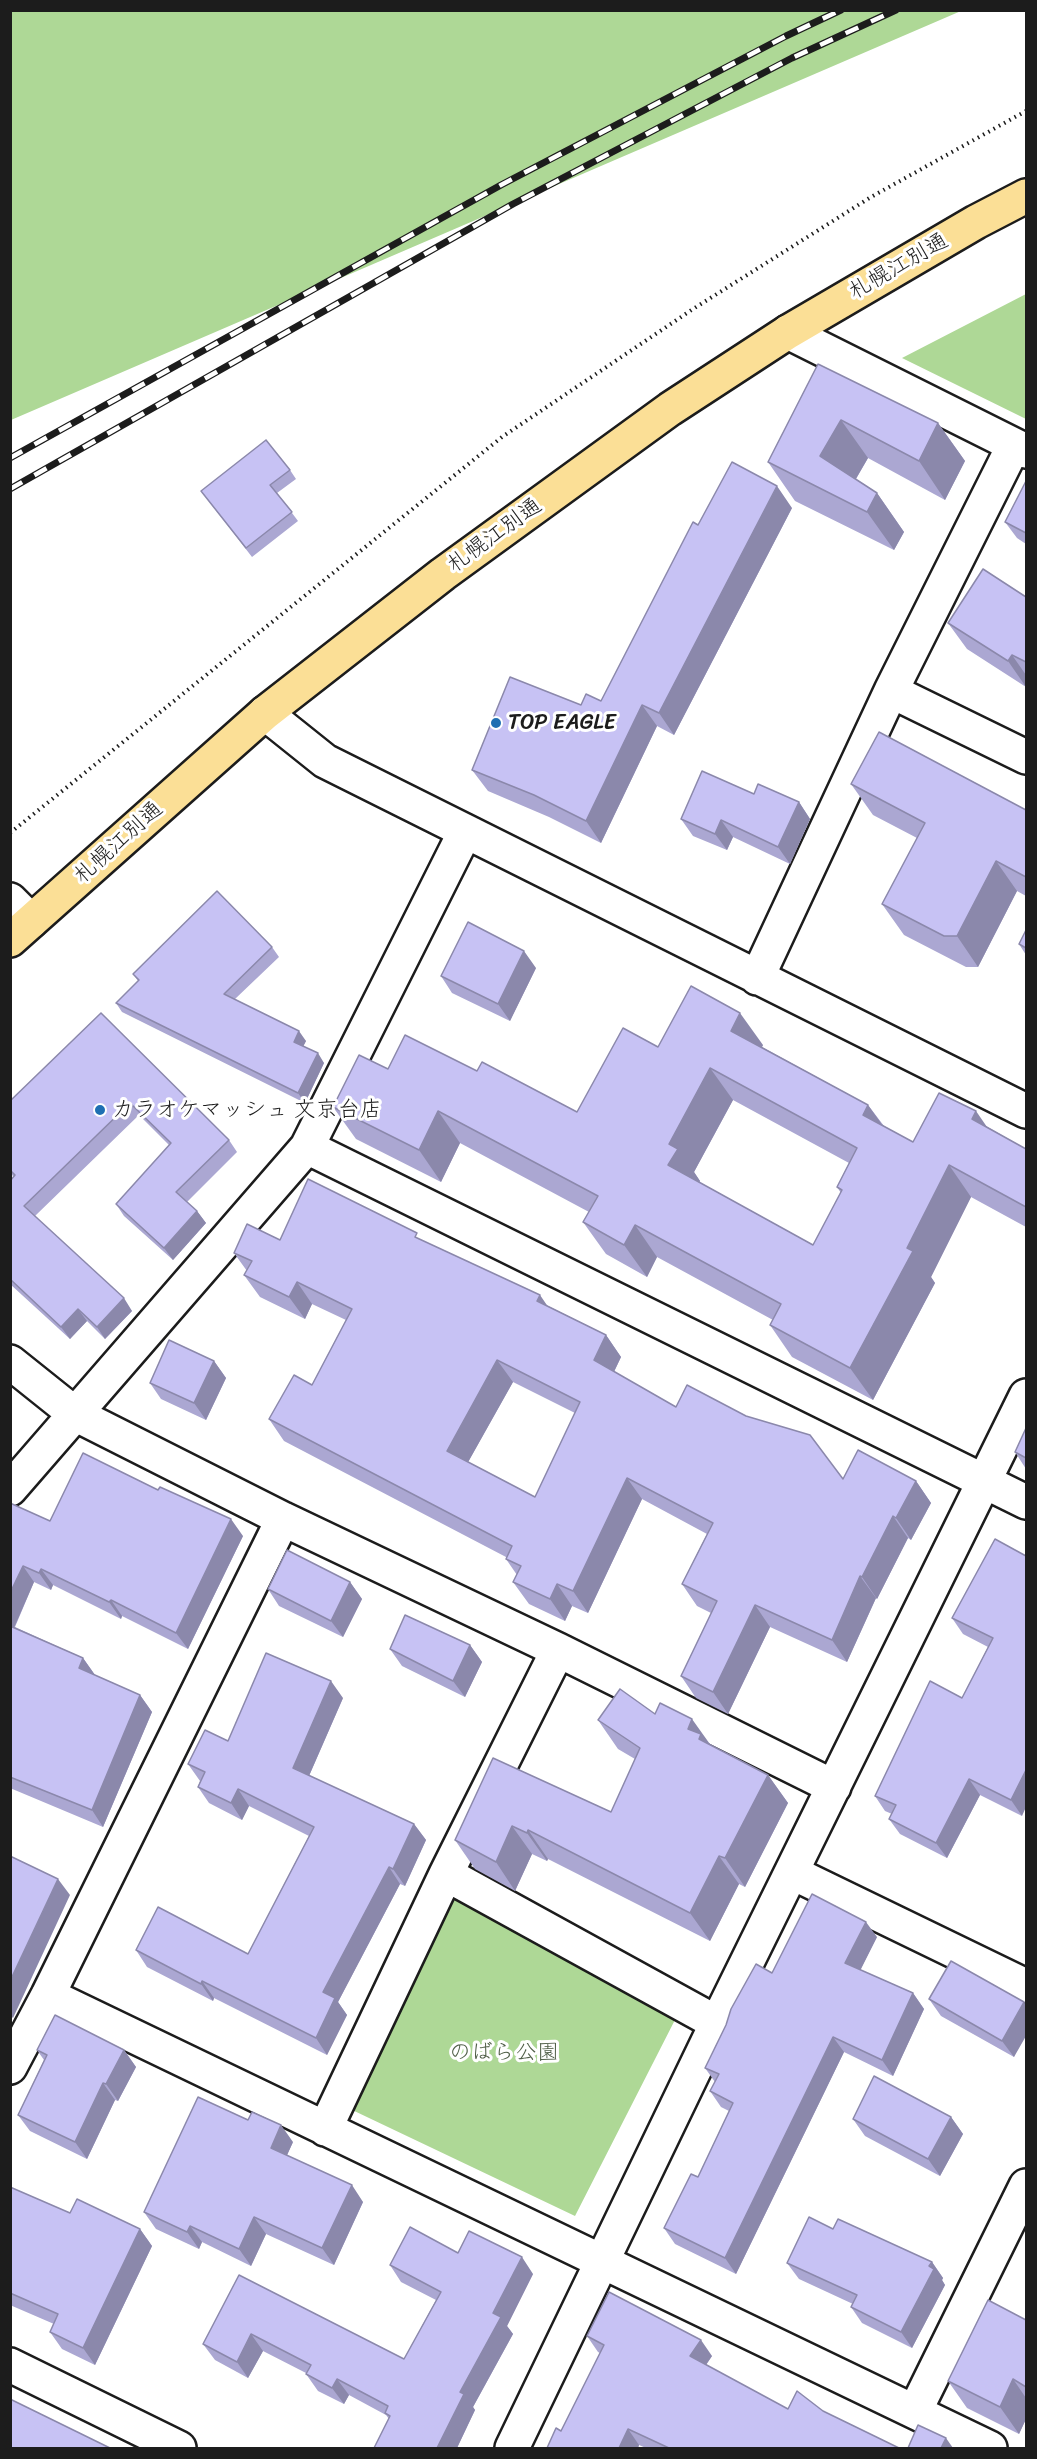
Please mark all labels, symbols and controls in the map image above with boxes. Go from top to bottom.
street label: 札幌江別通 [845,228,953,306]
street label: 札幌江別通 [443,493,547,579]
place label: TOP EAGLE [508,710,616,736]
marker: TOP EAGLE [489,716,503,730]
street label: 札幌江別通 [69,796,169,890]
place label: カラオケマッシュ 文京台店 [112,1097,382,1123]
marker: カラオケマッシュ 文京台店 [93,1103,107,1117]
park label: のばら公園 [449,2040,559,2066]

